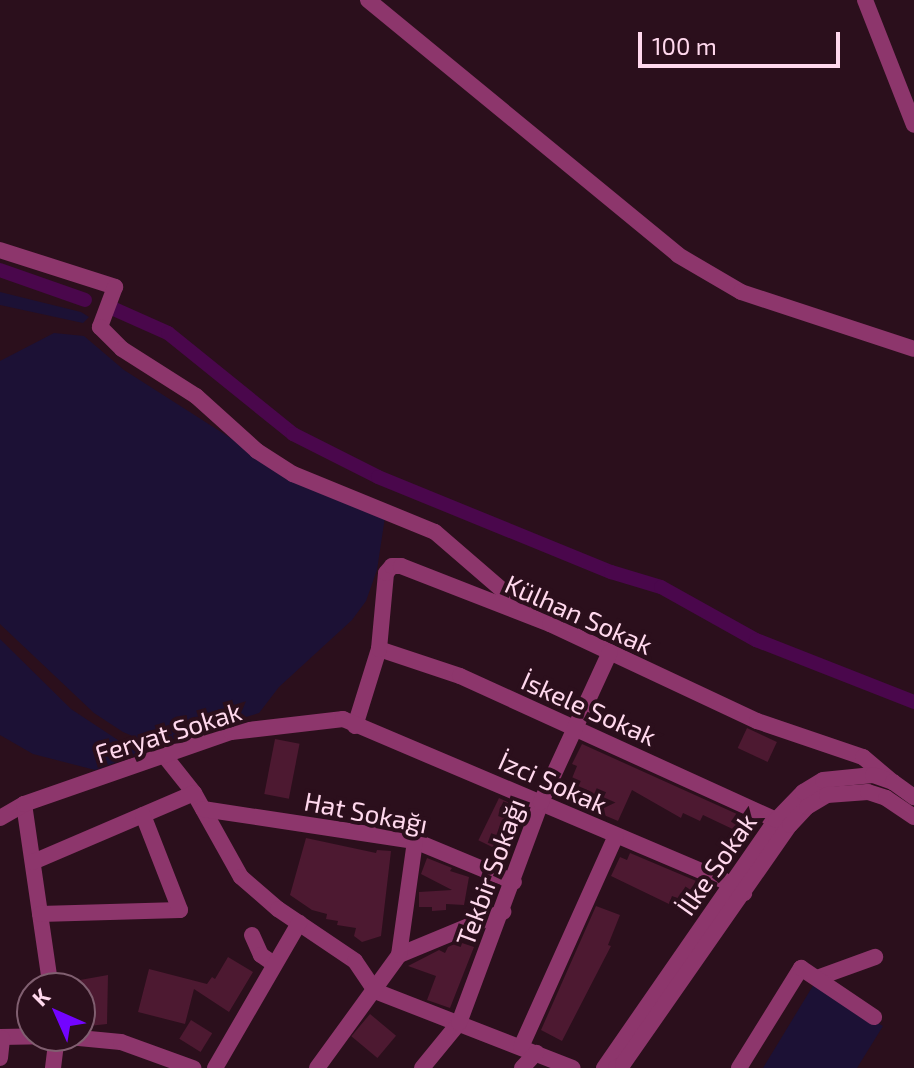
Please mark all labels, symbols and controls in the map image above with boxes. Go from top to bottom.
scale bar [642,16,844,66]
text: 100 m [652,31,717,60]
street label: Külhan Sokak [500,568,658,660]
street label: İskele Sokak [517,664,661,752]
street label: Feryat Sokak [91,695,245,769]
street label: İzci Sokak [494,744,612,820]
street label: Hat Sokağı [302,785,430,839]
street label: Tekbir Sokağı [449,794,531,950]
street label: İlke Sokak [670,807,762,921]
north arrow [16,972,96,1052]
text: K [26,982,55,1011]

